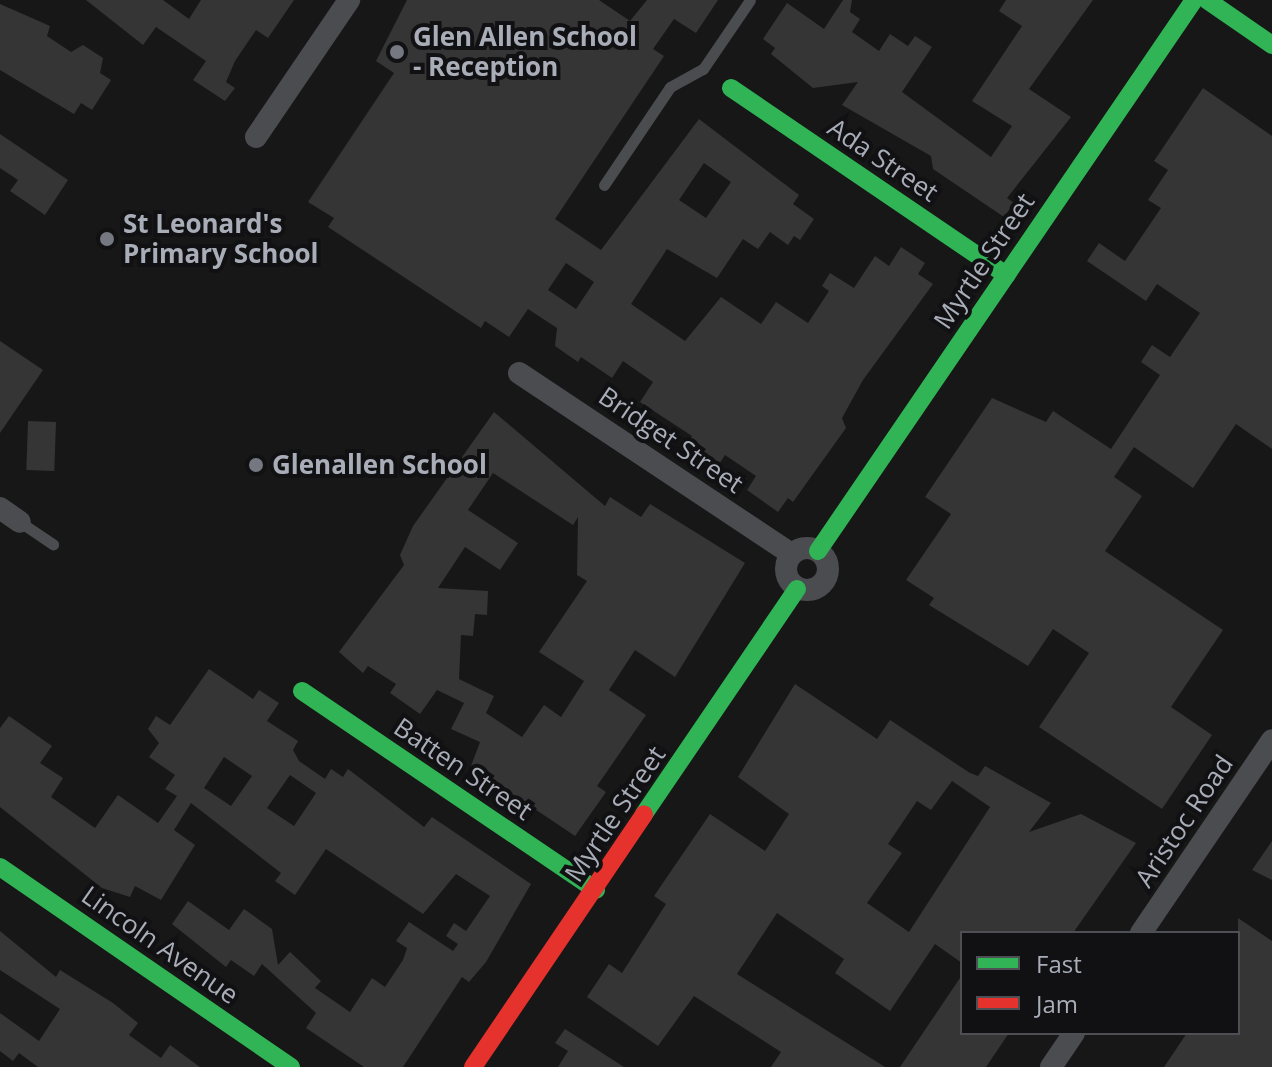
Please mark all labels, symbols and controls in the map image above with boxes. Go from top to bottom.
place label: Glen Allen School - Reception [413,21,637,82]
marker: Glen Allen School - Reception [388,43,406,61]
street label: Ada Street [822,112,944,208]
street label: Myrtle Street [927,187,1041,335]
place label: St Leonard's Primary School [123,208,319,270]
marker: St Leonard's Primary School [98,230,116,248]
street label: Bridget Street [593,380,749,500]
place label: Glenallen School [272,449,487,481]
marker: Glenallen School [247,456,265,474]
street label: Batten Street [388,711,538,827]
street label: Myrtle Street [558,740,672,888]
street label: Aristoc Road [1129,749,1239,893]
street label: Lincoln Avenue [76,879,244,1011]
legend [960,931,1240,1035]
text: Fast [1036,947,1082,980]
text: Jam [1036,987,1078,1020]

